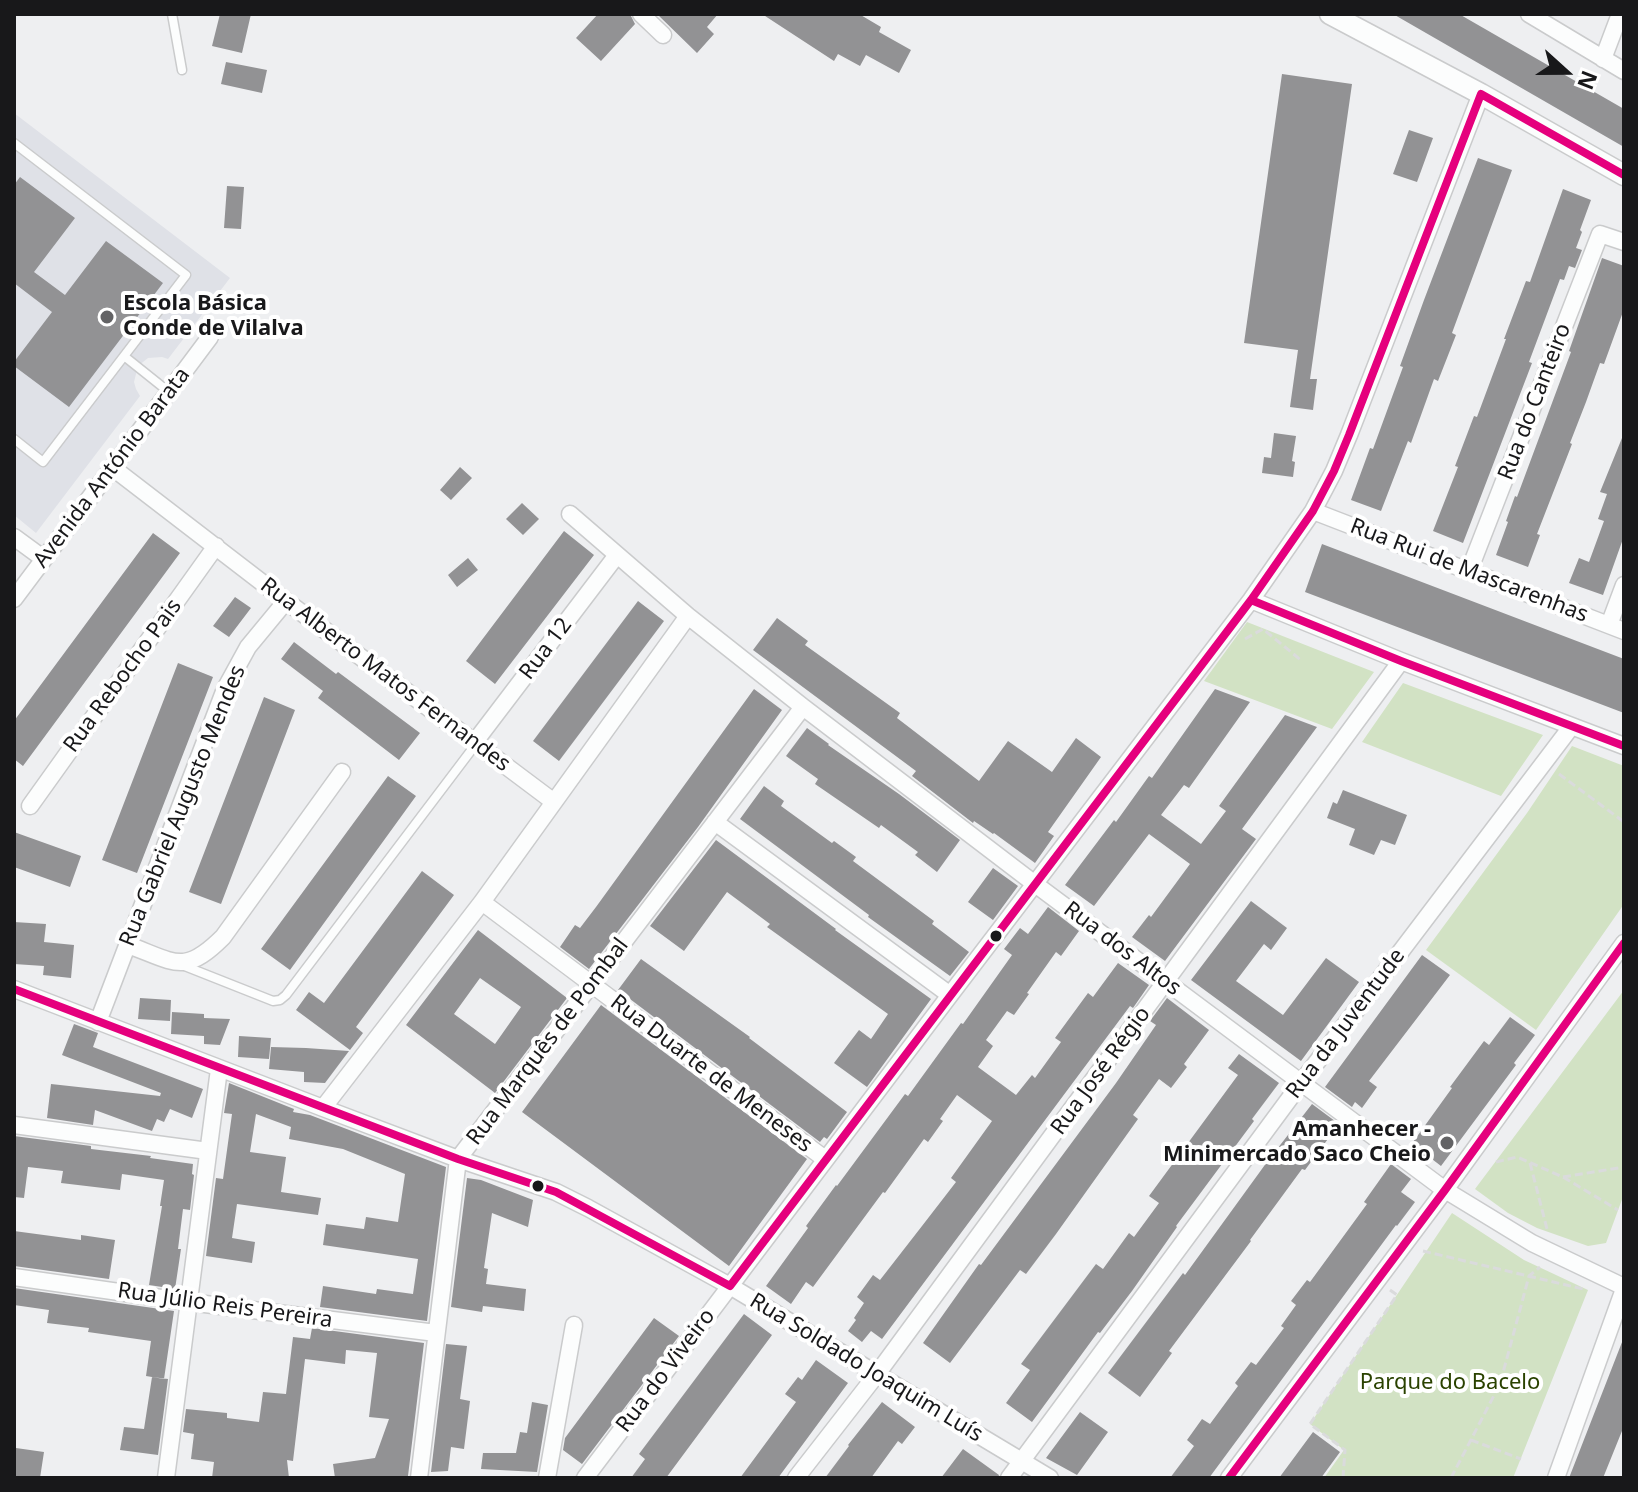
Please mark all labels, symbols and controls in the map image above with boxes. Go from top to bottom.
north arrow [1526,32,1606,112]
text: N [1571,67,1606,94]
place label: Escola Básica Conde de Vilalva [123,291,304,342]
marker: Escola Básica Conde de Vilalva [98,308,116,326]
street label: Rua do Canteiro [1493,320,1577,484]
street label: Avenida António Barata [28,363,196,573]
street label: Rua Rui de Mascarenhas [1346,513,1592,629]
street label: Rua Alberto Matos Fernandes [255,572,515,778]
street label: Rua Rebocho Pais [58,594,188,758]
street label: Rua 12 [514,613,578,685]
street label: Rua Gabriel Augusto Mendes [114,662,252,950]
street label: Rua dos Altos [1058,896,1186,1002]
unlabelled marker [988,928,1004,944]
street label: Rua Marquês de Pombal [461,933,635,1151]
street label: Rua da Juventude [1281,944,1411,1104]
street label: Rua Duarte de Meneses [605,989,817,1159]
street label: Rua José Régio [1046,1002,1156,1140]
place label: Amanhecer - Minimercado Saco Cheio [1163,1117,1431,1168]
marker: Amanhecer - Minimercado Saco Cheio [1438,1134,1456,1152]
unlabelled marker [530,1178,546,1194]
street label: Rua Júlio Reis Pereira [116,1278,334,1334]
street label: Rua Soldado Joaquim Luís [745,1288,987,1448]
street label: Rua do Viveiro [611,1304,721,1438]
park label: Parque do Bacelo [1360,1370,1540,1396]

